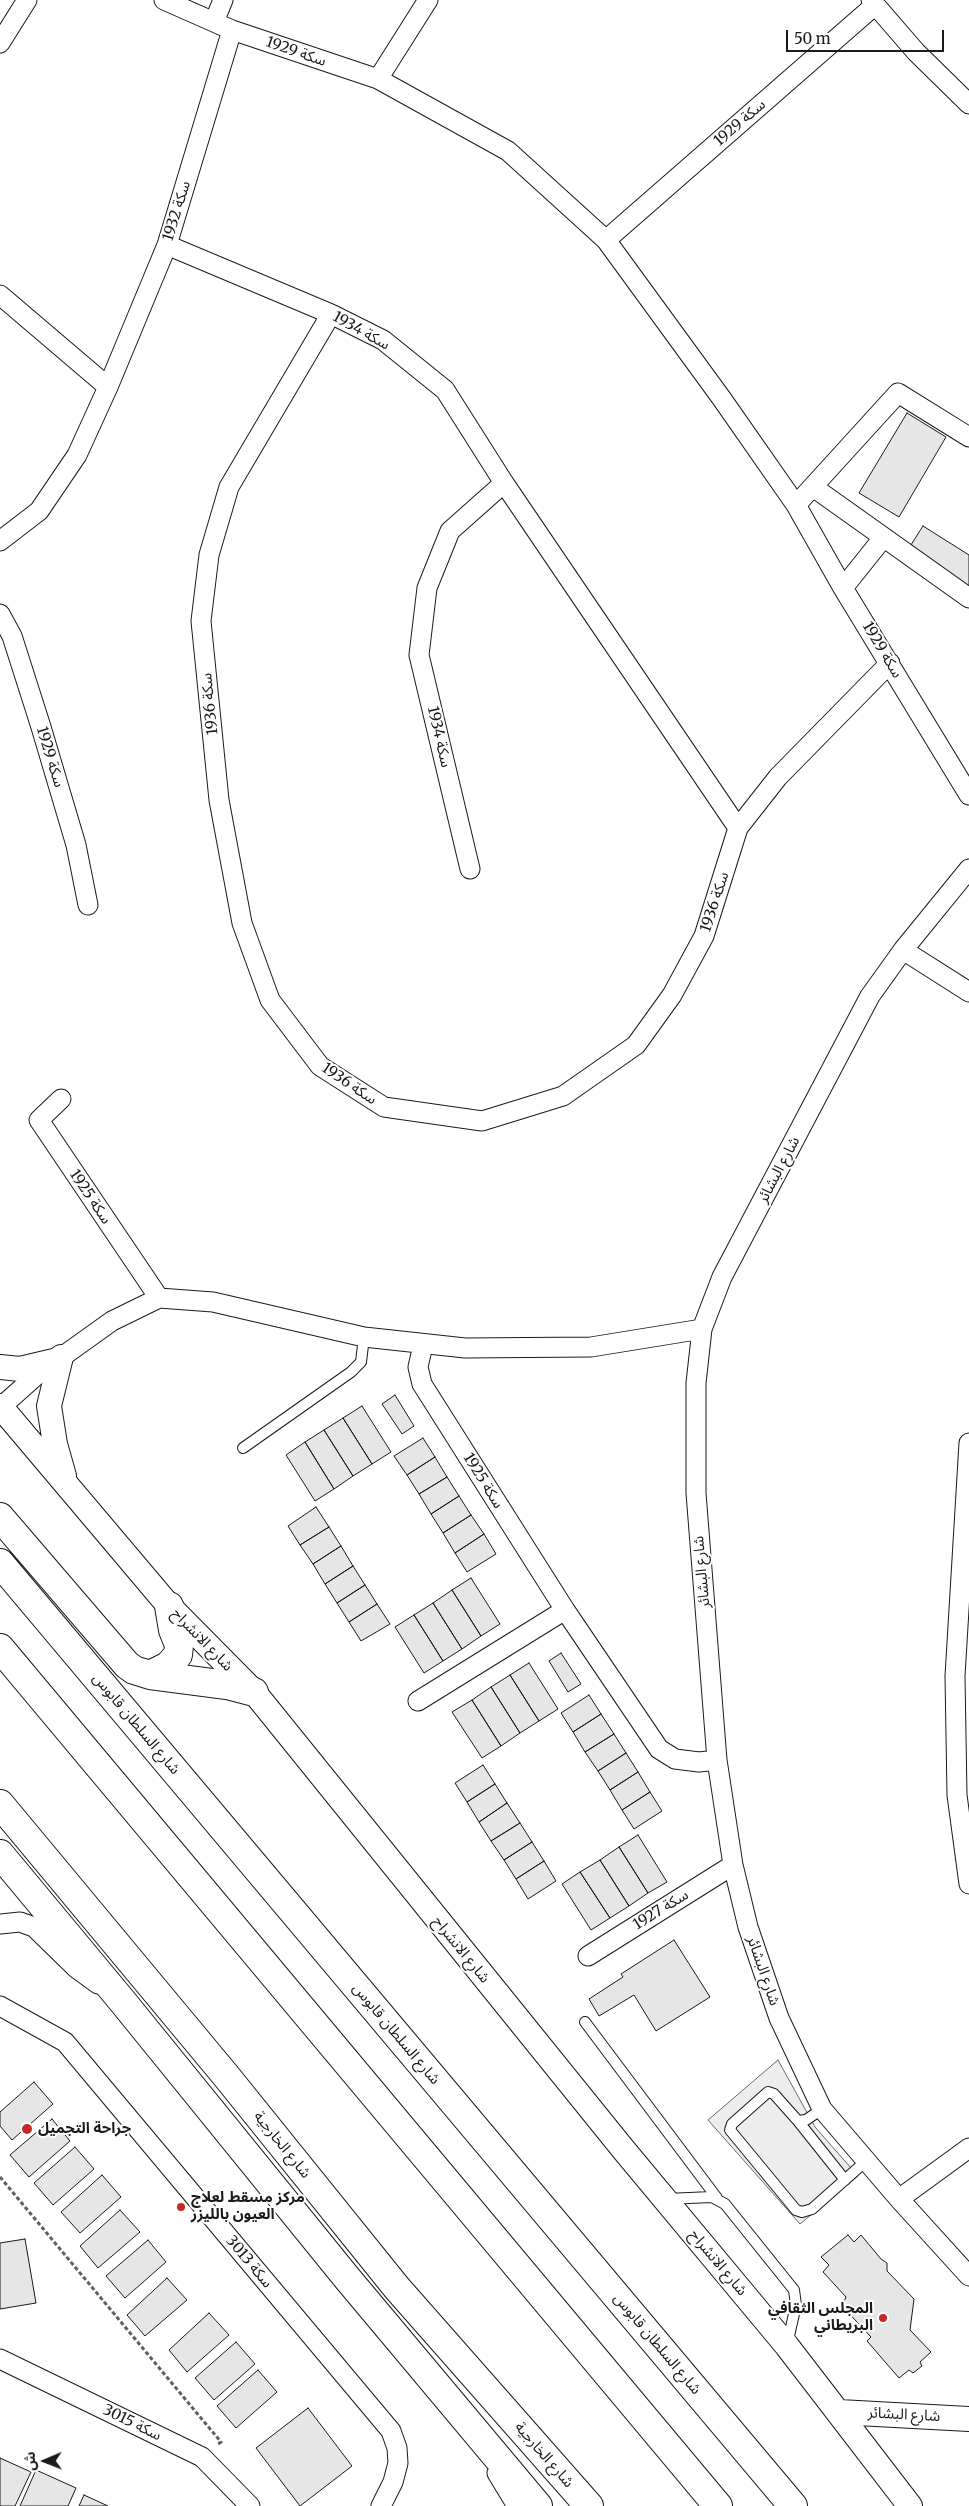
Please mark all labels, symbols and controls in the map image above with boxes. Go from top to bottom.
scale bar [789,20,946,52]
text: 50 m [794,29,831,48]
street label: سكة 1929 [264,33,328,71]
street label: سكة 1929 [711,96,769,150]
street label: سكة 1932 [159,179,195,243]
street label: سكة 1934 [329,308,393,354]
street label: سكة 1929 [858,619,906,681]
street label: سكة 1936 [198,672,222,736]
street label: سكة 1934 [423,705,455,769]
street label: سكة 1929 [32,724,68,790]
street label: سكة 1936 [697,870,733,934]
street label: سكة 1936 [318,1059,380,1109]
street label: شارع البشائر [754,1134,804,1206]
street label: سكة 1925 [65,1166,115,1228]
street label: سكة 1925 [459,1450,507,1512]
street label: شارع البشائر [690,1535,714,1609]
street label: شارع الانشراح [168,1605,236,1675]
street label: شارع السلطان قابوس [88,1670,184,1778]
street label: سكة 1927 [630,1886,692,1934]
street label: شارع الانشراح [429,1913,493,1987]
street label: شارع البشائر [743,1934,783,2008]
street label: شارع السلطان قابوس [348,1980,444,2088]
street label: شارع الخارجية [250,2108,314,2182]
place label: جراحة التجميل [38,2120,131,2138]
marker: جراحة التجميل [20,2122,34,2136]
place label: مركز مسقط لعلاج العيون بالليزر [191,2189,305,2224]
marker: مركز مسقط لعلاج العيون بالليزر [175,2201,187,2213]
street label: شارع الانشراح [685,2226,751,2300]
street label: سكة 3013 [222,2232,276,2292]
street label: شارع السلطان قابوس [609,2290,705,2398]
place label: المجلس الثقافي البريطاني [768,2300,873,2335]
marker: المجلس الثقافي البريطاني [877,2312,889,2324]
street label: سكة 3015 [100,2401,164,2445]
street label: شارع البشائر [867,2404,941,2426]
street label: شارع الخارجية [511,2419,577,2491]
north arrow [20,2436,70,2486]
text: ش [21,2452,39,2471]

